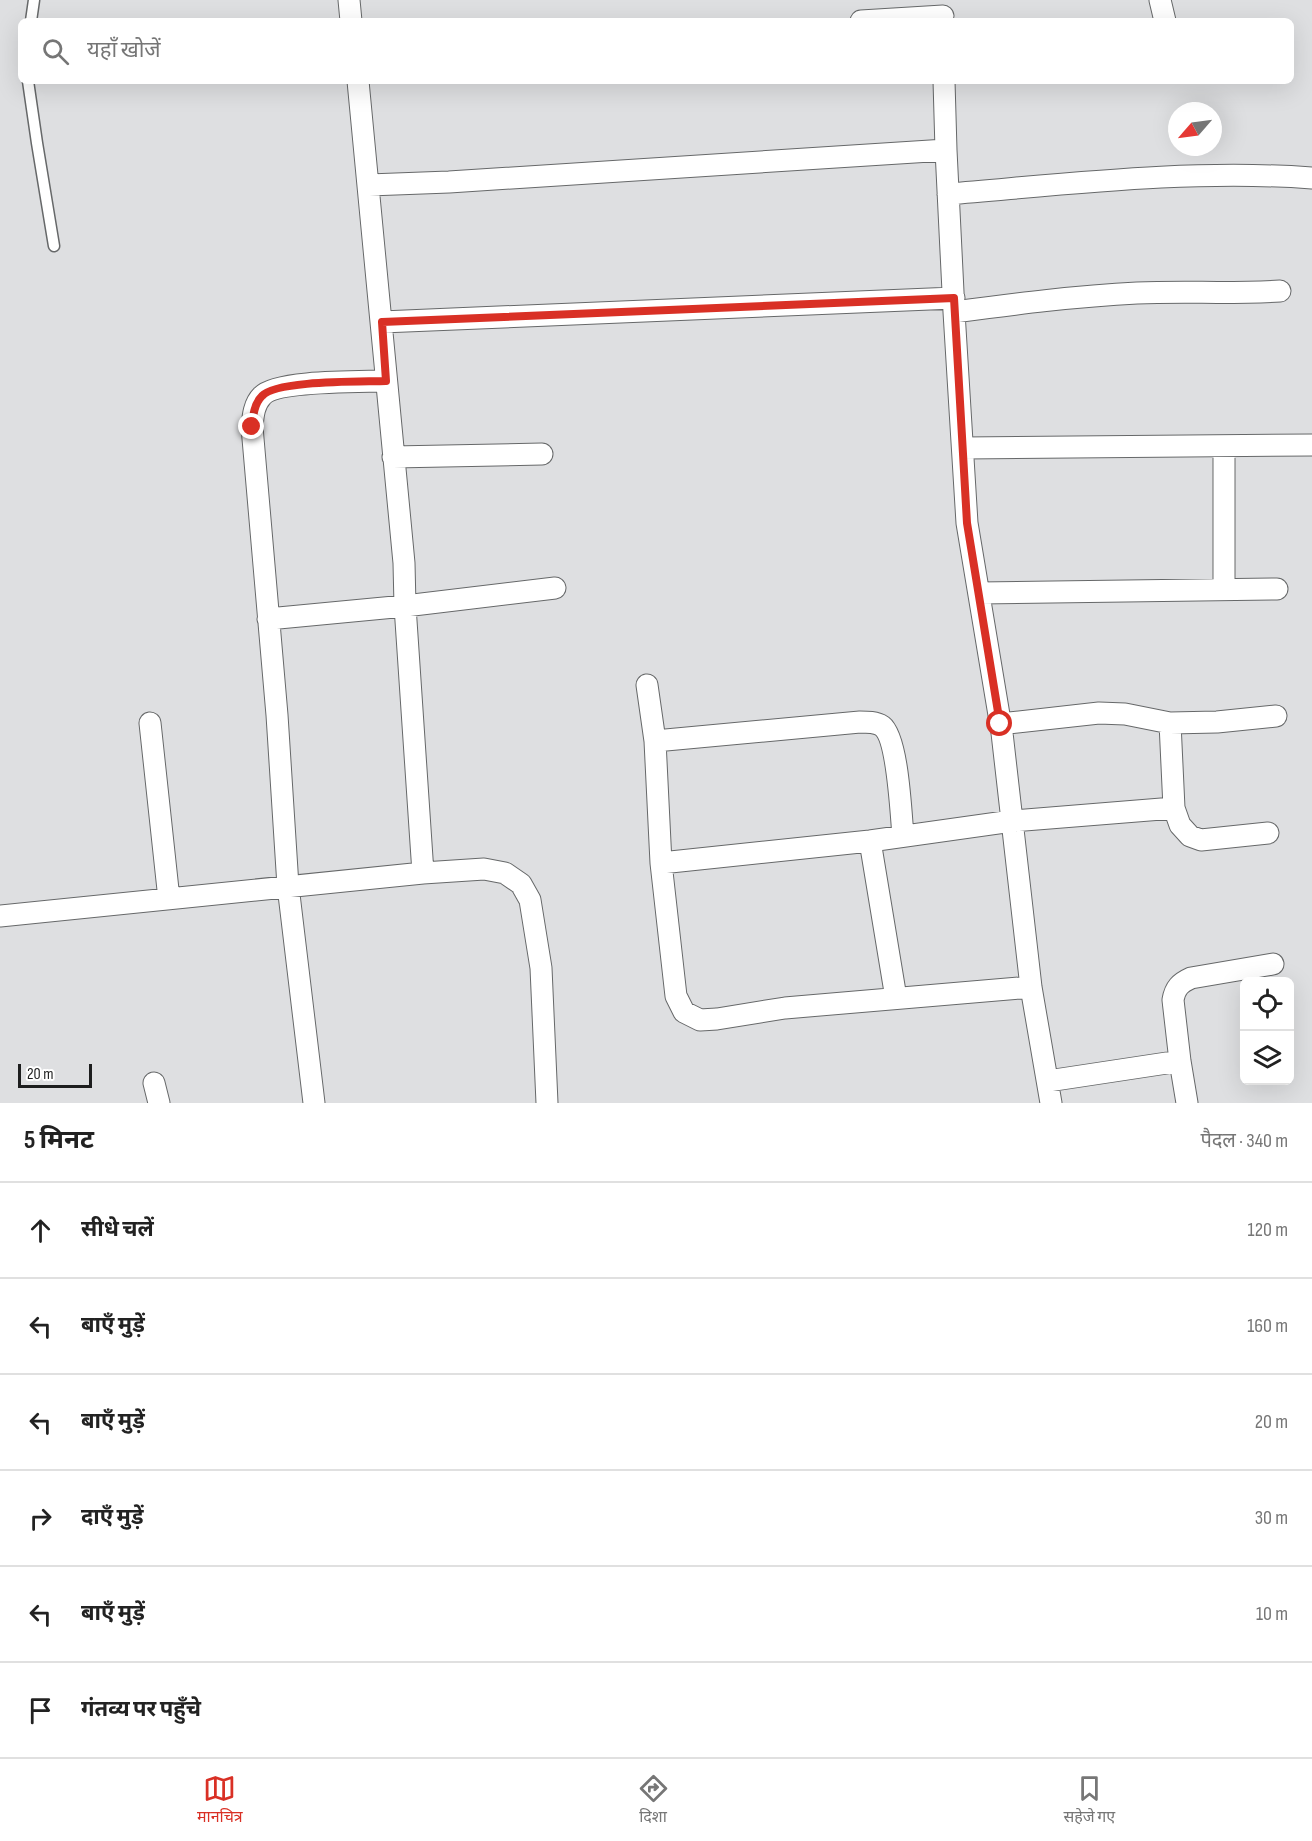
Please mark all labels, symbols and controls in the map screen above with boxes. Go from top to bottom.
search box [18,18,1294,84]
icon: search [39,35,72,68]
text: यहाँ खोजें [87,37,161,64]
north arrow [1168,102,1222,156]
route end [238,413,264,439]
route start [986,710,1012,736]
map controls [1240,977,1294,1085]
button: locate [1240,977,1294,1031]
button: layers [1240,1031,1294,1085]
scale bar [18,1061,92,1088]
text: 20 m [27,1065,54,1084]
text: 5 मिनट [24,1125,94,1156]
text: पैदल · 340 m [1200,1129,1288,1153]
icon: ahead [24,1214,57,1247]
text: सीधे चलें [81,1216,154,1243]
text: 120 m [1248,1218,1288,1242]
icon: left [24,1310,57,1343]
text: बाएँ मुड़ें [81,1312,145,1339]
text: 160 m [1247,1314,1288,1338]
icon: left [24,1406,57,1439]
text: बाएँ मुड़ें [81,1408,145,1435]
text: 20 m [1255,1410,1288,1434]
icon: right [24,1502,57,1535]
text: दाएँ मुड़ें [81,1504,144,1531]
text: 30 m [1255,1506,1288,1530]
icon: left [24,1598,57,1631]
text: बाएँ मुड़ें [81,1600,145,1627]
text: 10 m [1256,1602,1288,1626]
icon: arrive [24,1694,57,1727]
text: गंतव्य पर पहुँचे [81,1696,201,1723]
tab: मानचित्र [197,1772,243,1829]
tab: दिशा [637,1772,670,1829]
tab: सहेजे गए [1063,1772,1115,1829]

